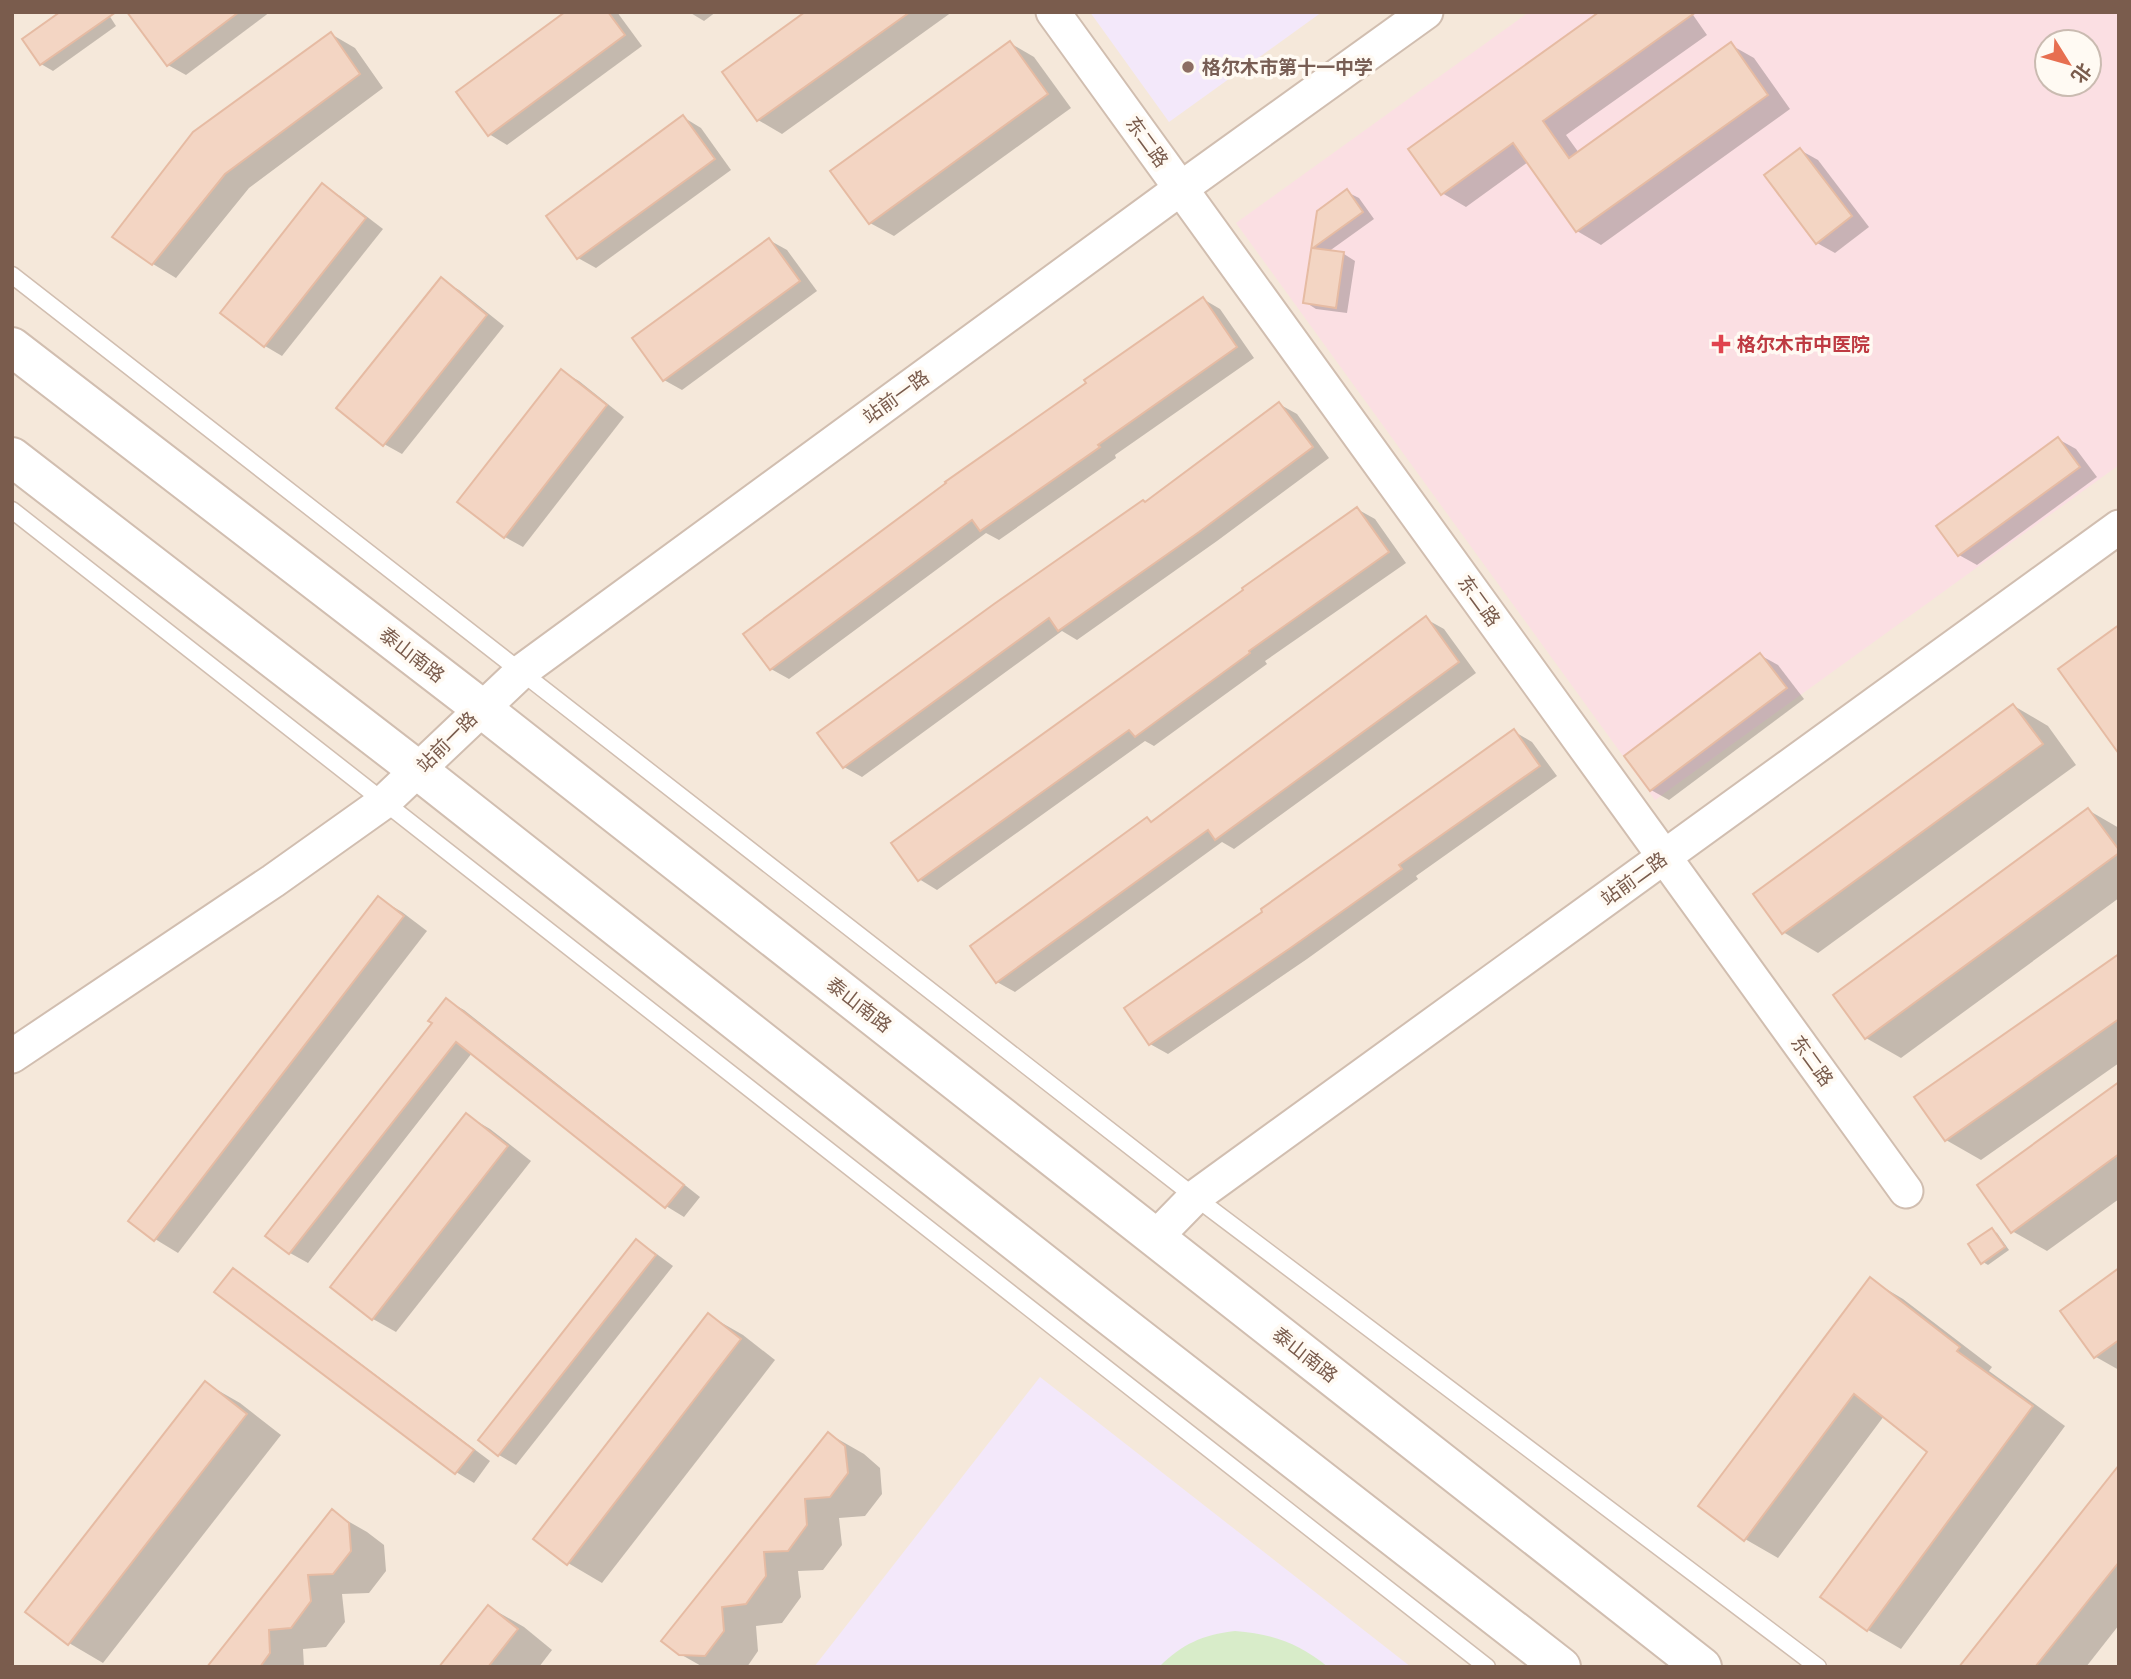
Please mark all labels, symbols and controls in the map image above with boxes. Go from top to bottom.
north arrow [2033,28,2103,98]
place label: 格尔木市第十一中学 [1202,56,1373,79]
text: 北 [2066,58,2096,87]
marker: 格尔木市第十一中学 [1180,59,1196,75]
street label: 东二路 [1121,112,1173,172]
place label: 格尔木市中医院 [1737,333,1870,356]
marker: 格尔木市中医院 [1711,334,1731,354]
street label: 站前一路 [858,365,934,429]
street label: 东二路 [1453,571,1505,631]
street label: 泰山南路 [375,623,449,687]
street label: 站前一路 [412,707,482,777]
street label: 站前二路 [1596,847,1672,911]
street label: 泰山南路 [822,973,896,1037]
street label: 东二路 [1786,1031,1838,1091]
street label: 泰山南路 [1268,1323,1342,1387]

